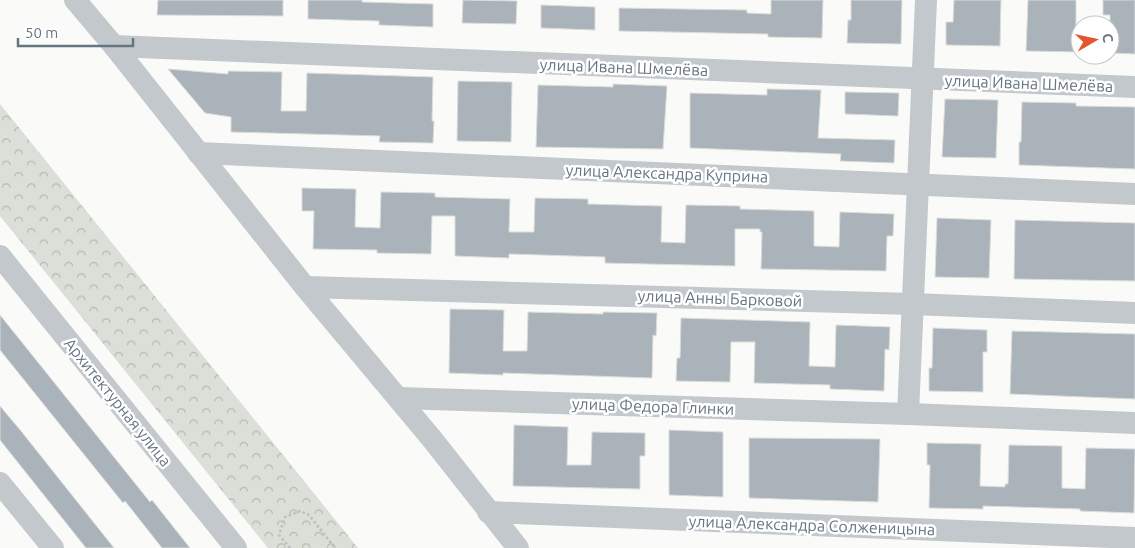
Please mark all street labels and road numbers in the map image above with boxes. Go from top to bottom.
street label: улица Ивана Шмелёва [540,55,708,79]
street label: улица Ивана Шмелёва [945,71,1113,95]
street label: улица Александра Куприна [565,160,769,186]
street label: улица Анны Барковой [637,286,803,310]
street label: Архитектурная улица [61,334,175,470]
street label: улица Федора Глинки [572,394,734,418]
street label: улица Александра Солженицына [688,512,936,538]

